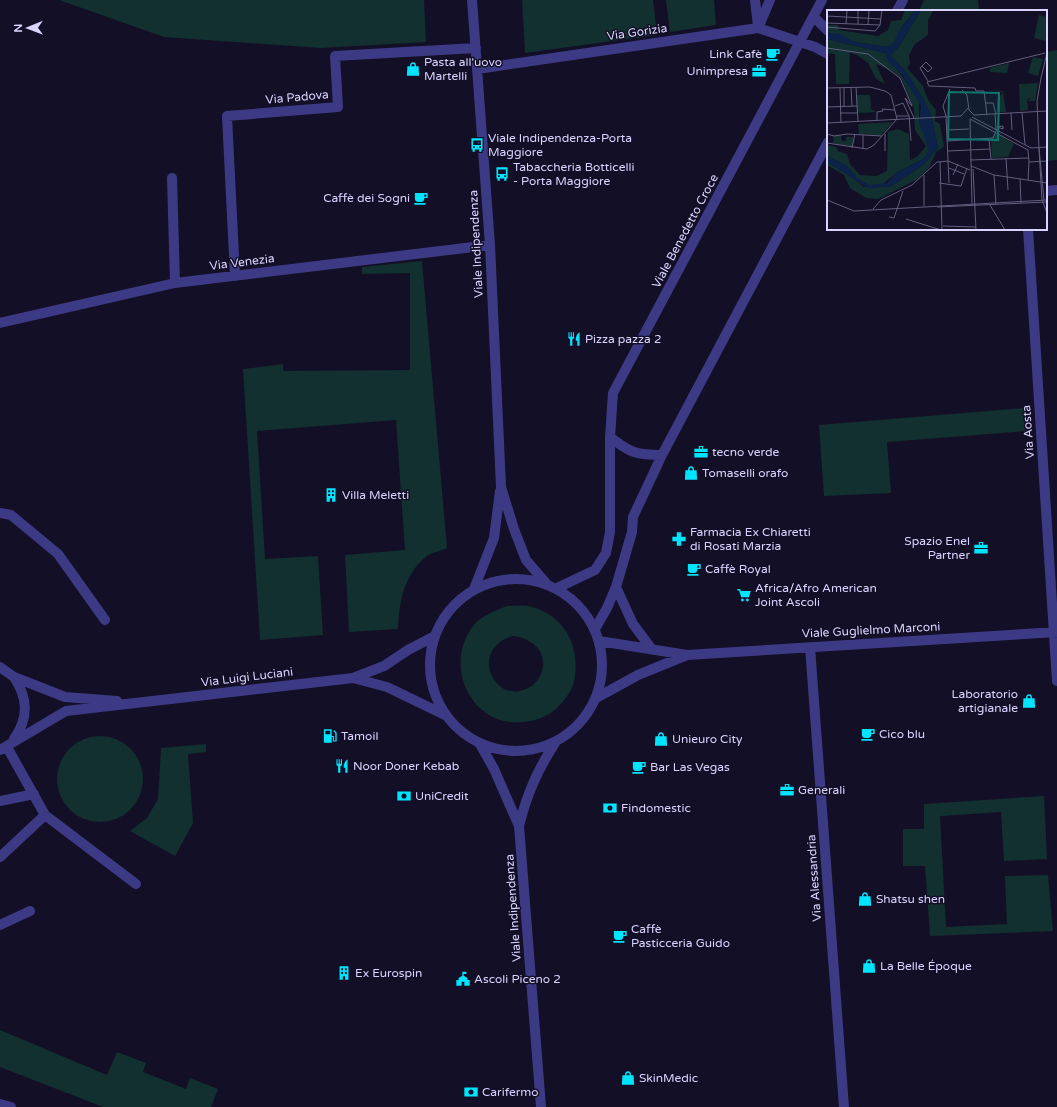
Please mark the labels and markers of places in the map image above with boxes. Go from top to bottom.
cafe icon: Link Cafè [765,46,781,62]
place label: Link Cafè [709,47,762,61]
place label: Pasta all'uovo Martelli [424,55,502,83]
shop icon: Pasta all'uovo Martelli [405,61,421,77]
office icon: Unimpresa [751,63,767,79]
place label: Unimpresa [687,64,748,78]
place label: Viale Indipendenza-Porta Maggiore [488,131,632,159]
bus stop icon: Viale Indipendenza-Porta Maggiore [469,137,485,153]
place label: Tabaccheria Botticelli - Porta Maggiore [513,160,634,188]
bus stop icon: Tabaccheria Botticelli - Porta Maggiore [494,166,510,182]
cafe icon: Caffè dei Sogni [413,190,429,206]
place label: Caffè dei Sogni [323,191,410,205]
restaurant icon: Pizza pazza 2 [566,331,582,347]
place label: Pizza pazza 2 [585,332,661,346]
office icon: tecno verde [693,444,709,460]
place label: tecno verde [712,445,779,459]
shop icon: Tomaselli orafo [683,465,699,481]
place label: Tomaselli orafo [702,466,788,480]
building icon: Villa Meletti [323,487,339,503]
place label: Villa Meletti [342,488,409,502]
place label: Farmacia Ex Chiaretti di Rosati Marzia [690,525,811,553]
pharmacy icon: Farmacia Ex Chiaretti di Rosati Marzia [671,531,687,547]
place label: Spazio Enel Partner [904,534,970,562]
office icon: Spazio Enel Partner [973,540,989,556]
cafe icon: Caffè Royal [686,561,702,577]
place label: Caffè Royal [705,562,771,576]
place label: Africa/Afro American Joint Ascoli [755,581,877,609]
supermarket icon: Africa/Afro American Joint Ascoli [736,587,752,603]
place label: Laboratorio artigianale [952,687,1018,715]
shop icon: Laboratorio artigianale [1021,693,1037,709]
cafe icon: Cico blu [860,726,876,742]
place label: Cico blu [879,727,925,741]
fuel station icon: Tamoil [322,728,338,744]
place label: Tamoil [341,729,378,743]
shop icon: Unieuro City [653,731,669,747]
place label: Unieuro City [672,732,743,746]
restaurant icon: Noor Doner Kebab [334,758,350,774]
place label: Noor Doner Kebab [353,759,459,773]
cafe icon: Bar Las Vegas [631,759,647,775]
place label: Bar Las Vegas [650,760,730,774]
office icon: Generali [779,782,795,798]
place label: Generali [798,783,845,797]
bank icon: UniCredit [396,788,412,804]
place label: UniCredit [415,789,469,803]
bank icon: Findomestic [602,800,618,816]
place label: Findomestic [621,801,691,815]
shop icon: Shatsu shen [857,891,873,907]
place label: Shatsu shen [876,892,945,906]
place label: Caffè Pasticceria Guido [631,922,730,950]
cafe icon: Caffè Pasticceria Guido [612,928,628,944]
shop icon: La Belle Époque [861,958,877,974]
place label: La Belle Époque [880,959,972,973]
building icon: Ex Eurospin [336,965,352,981]
place label: Ex Eurospin [355,966,422,980]
public building icon: Ascoli Piceno 2 [455,971,471,987]
place label: Ascoli Piceno 2 [474,972,561,986]
shop icon: SkinMedic [620,1070,636,1086]
place label: SkinMedic [639,1071,698,1085]
bank icon: Carifermo [463,1084,479,1100]
place label: Carifermo [482,1085,539,1099]

